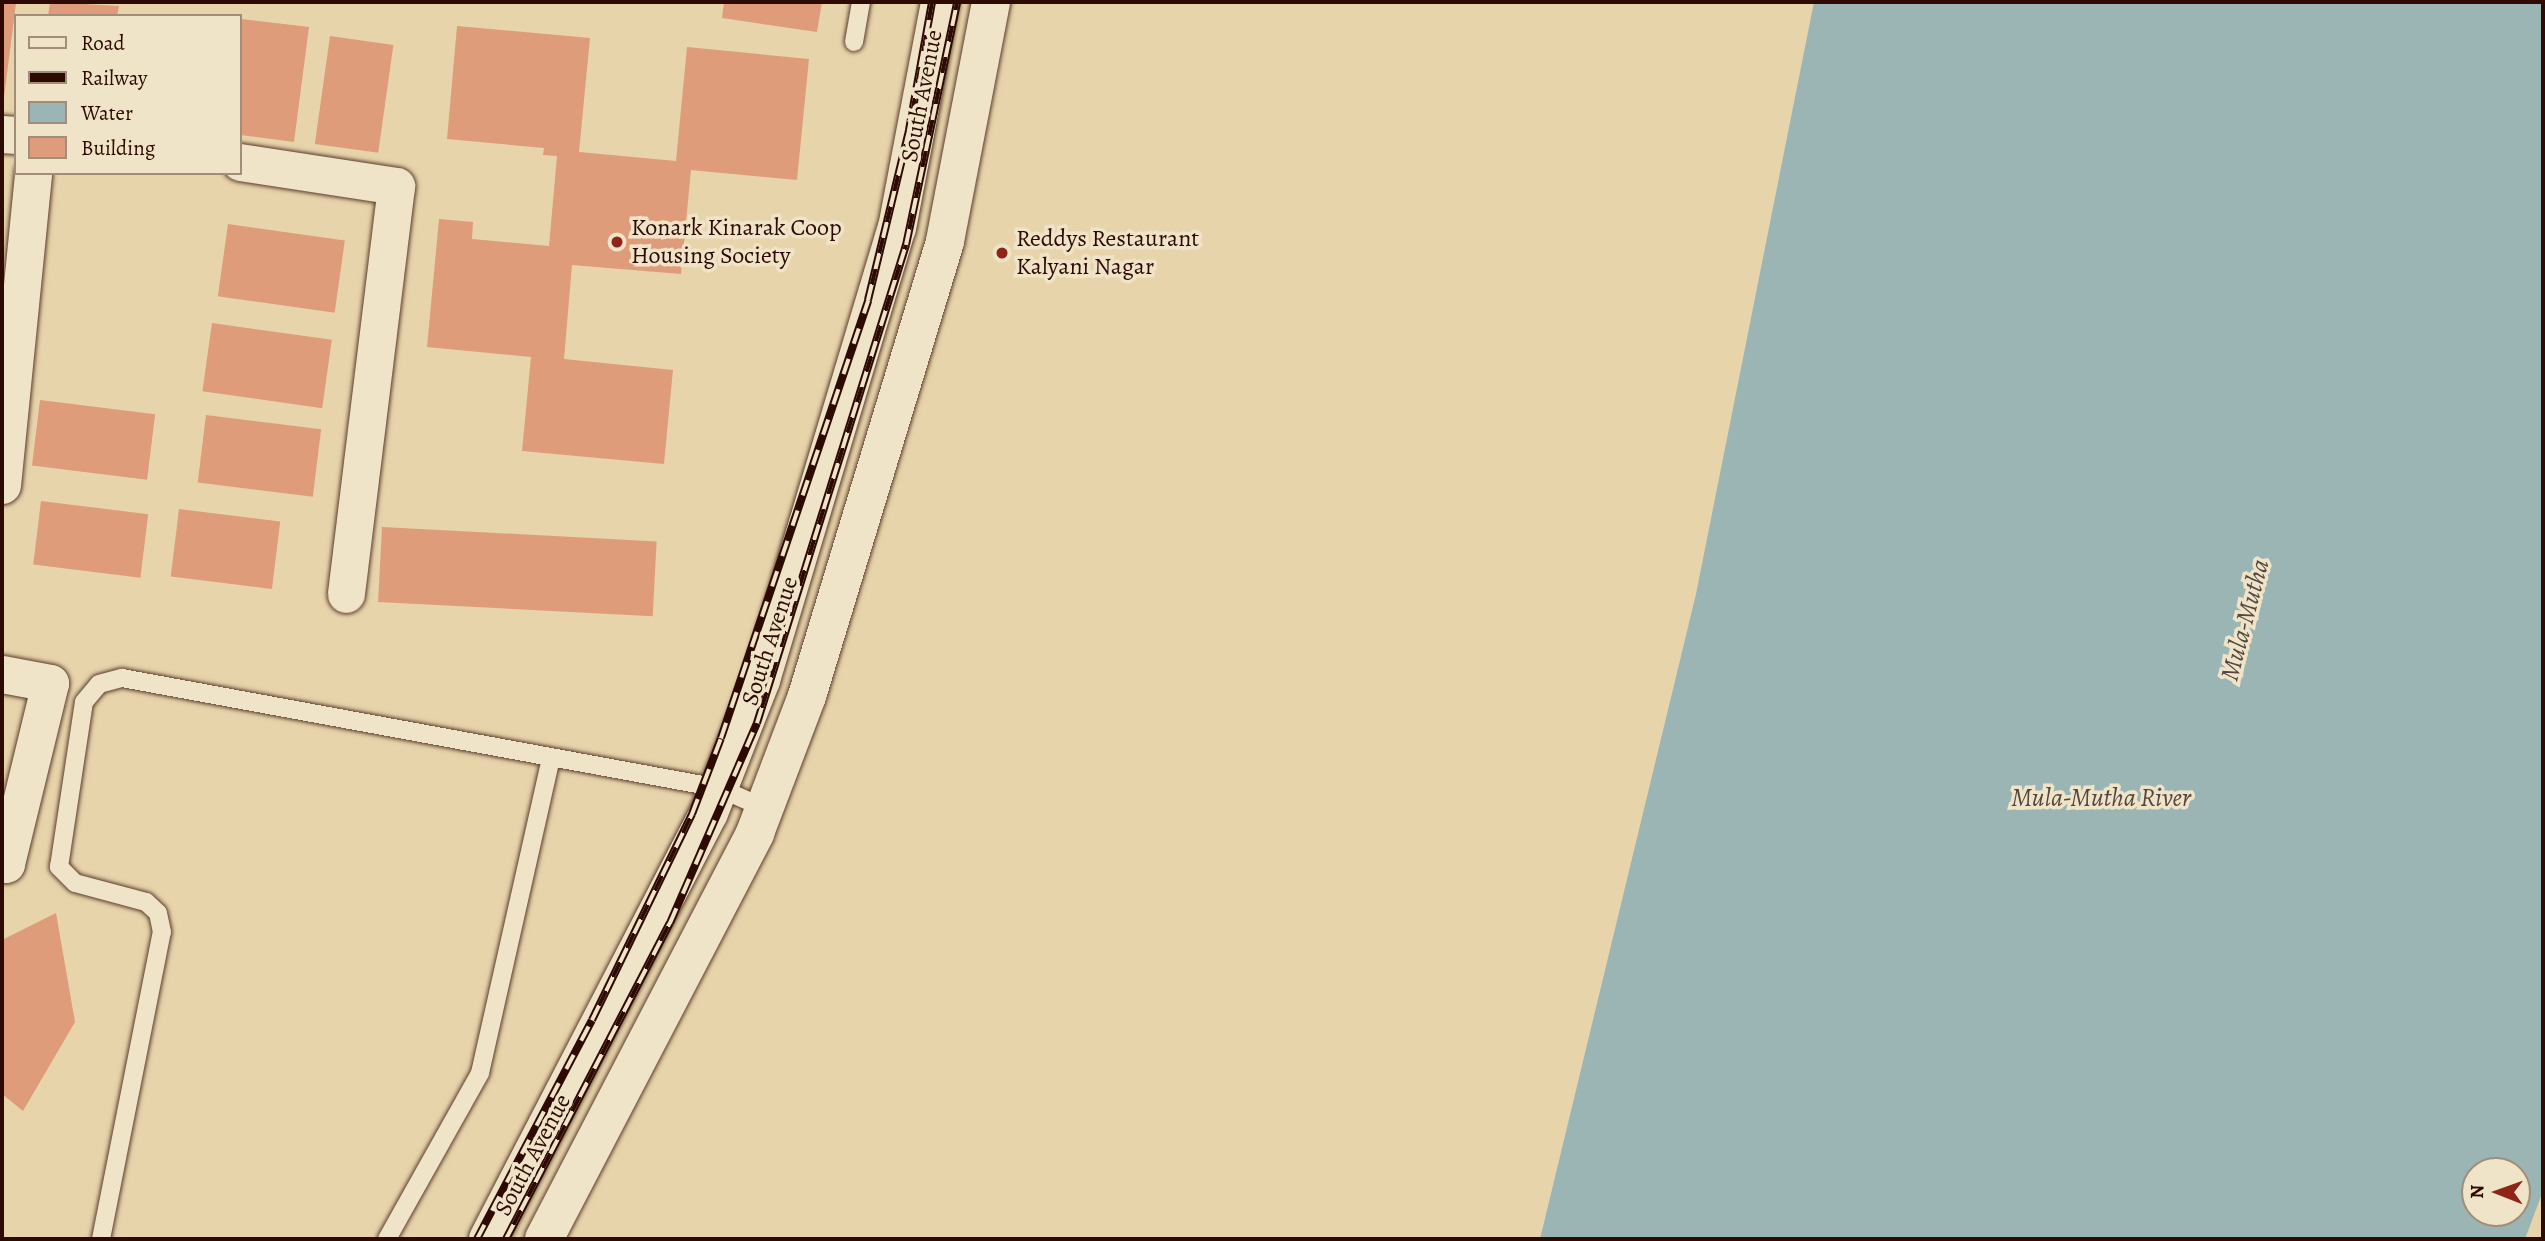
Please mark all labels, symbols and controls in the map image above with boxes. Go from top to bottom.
legend [14,14,242,175]
street label: South Avenue [895,27,949,165]
text: Road [81,29,125,57]
text: Railway [81,64,147,92]
text: Water [81,99,133,127]
text: Building [81,134,155,162]
place label: Konark Kinarak Coop Housing Society [631,214,842,270]
place label: Reddys Restaurant Kalyani Nagar [1016,225,1199,281]
marker: Konark Kinarak Coop Housing Society [609,234,625,250]
marker: Reddys Restaurant Kalyani Nagar [994,245,1010,261]
water label: Mula-Mutha [2214,556,2276,684]
street label: South Avenue [736,573,804,709]
water label: Mula-Mutha River [2011,782,2191,814]
street label: South Avenue [489,1089,577,1221]
north arrow [2461,1157,2531,1227]
text: N [2464,1185,2490,1199]

